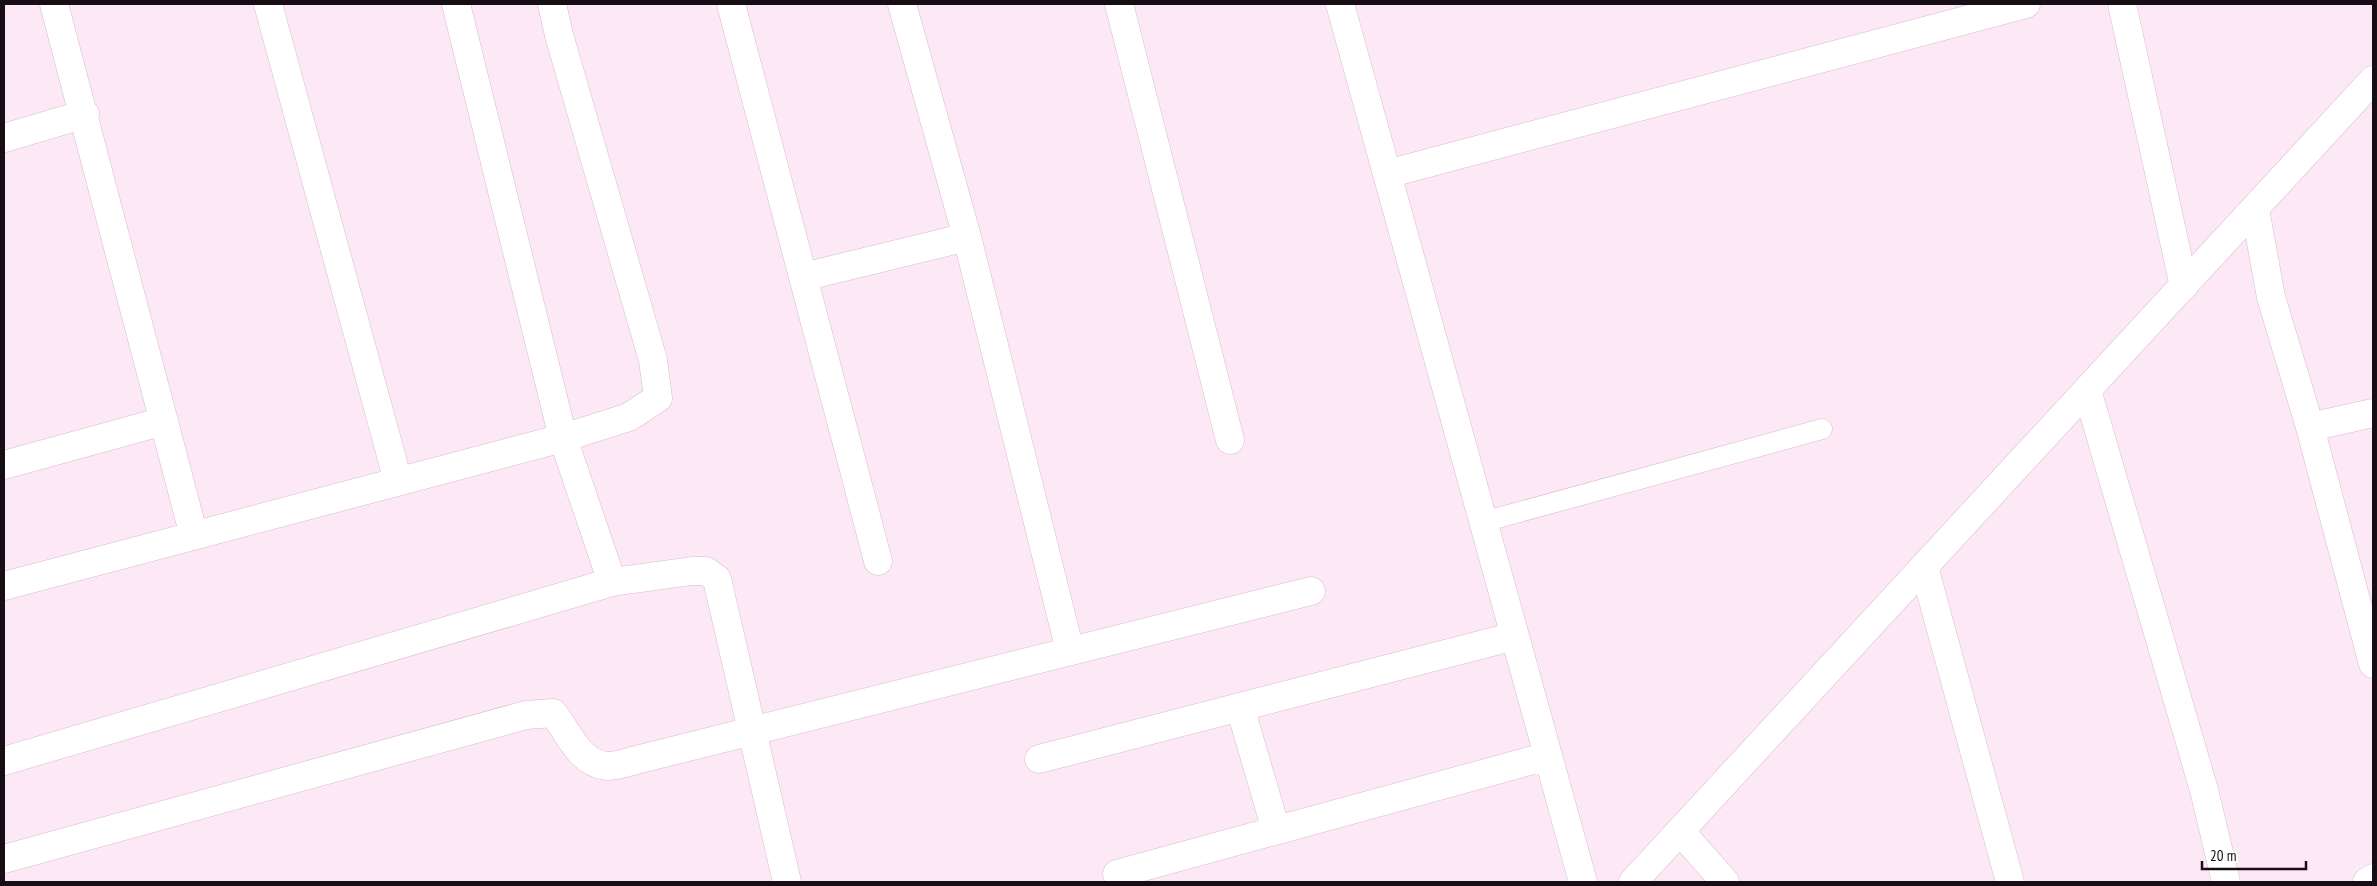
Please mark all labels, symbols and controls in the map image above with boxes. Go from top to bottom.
scale bar [2202,838,2306,870]
text: 20 m [2210,846,2236,865]

